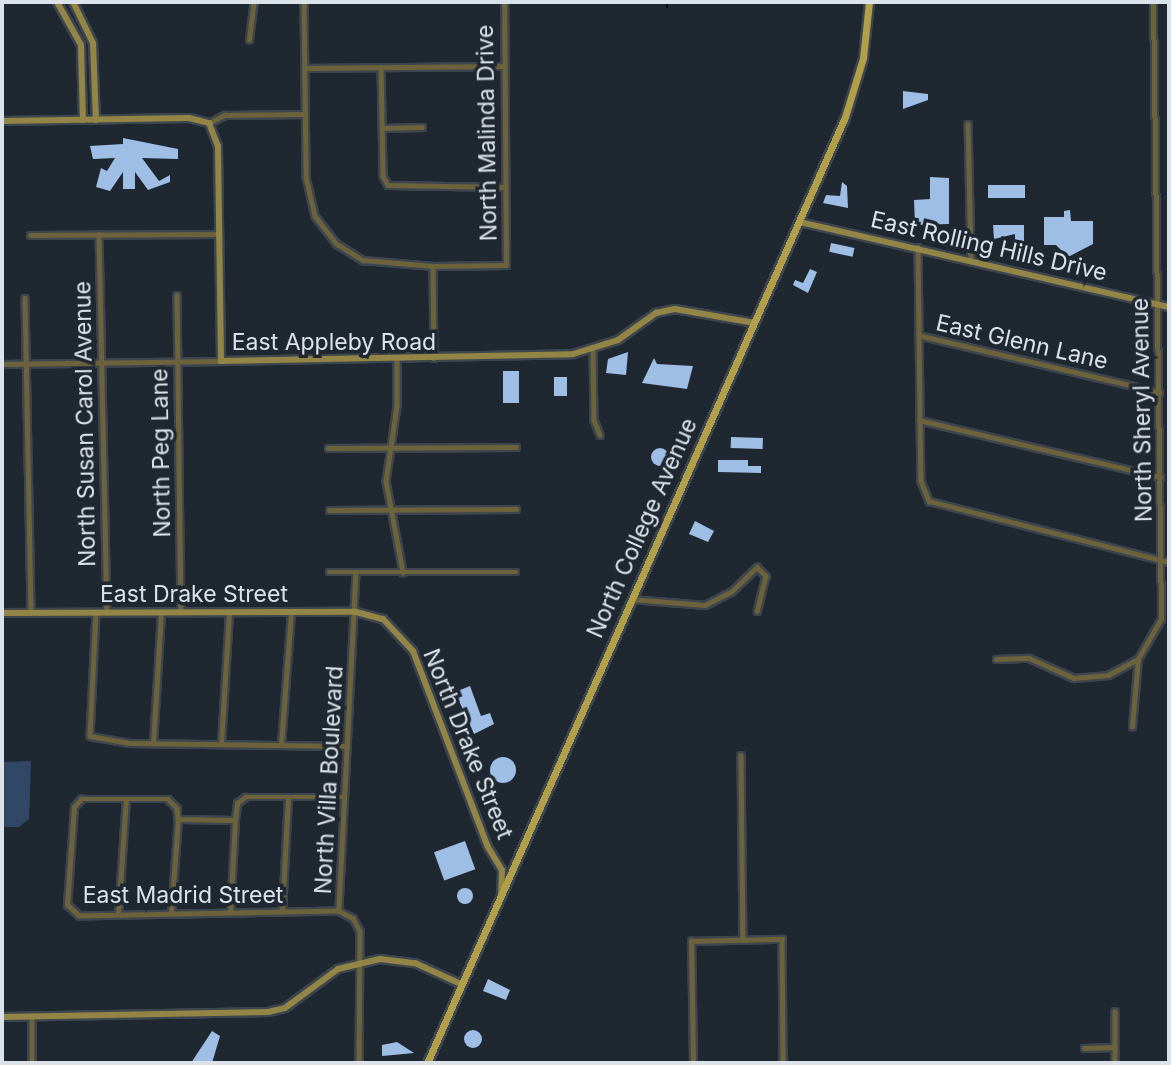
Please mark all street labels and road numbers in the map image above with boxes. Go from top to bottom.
street label: North Malinda Drive [471,24,503,242]
street label: East Rolling Hills Drive [868,205,1110,287]
street label: North Susan Carol Avenue [69,281,101,567]
street label: North Sheryl Avenue [1126,298,1158,522]
street label: East Glenn Lane [933,309,1111,375]
street label: East Appleby Road [232,328,436,356]
street label: North Peg Lane [146,368,176,538]
street label: North College Avenue [581,414,703,642]
street label: East Drake Street [100,580,288,608]
street label: North Drake Street [417,645,519,843]
street label: North Villa Boulevard [309,665,349,895]
street label: East Madrid Street [83,881,283,909]

